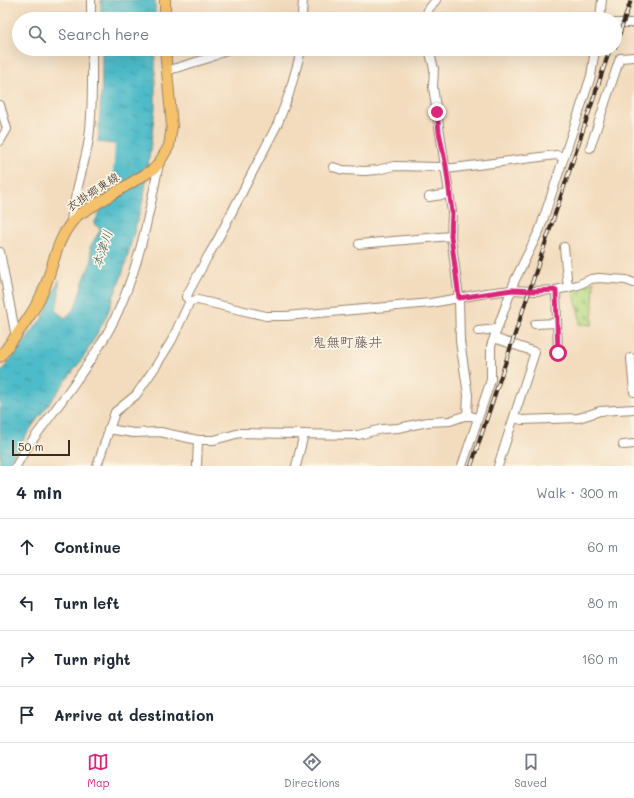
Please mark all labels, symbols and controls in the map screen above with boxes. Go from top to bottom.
search box [12,12,622,56]
icon: search [26,23,48,45]
text: Search here [58,24,149,44]
route end [428,103,446,121]
street label: 衣掛郷東線 [63,168,122,214]
water label: 本津川 [87,228,116,270]
district label: 鬼無町藤井 [312,332,382,351]
route start [549,344,567,362]
scale bar [12,438,70,457]
text: 50 m [18,439,44,454]
text: 4 min [16,481,62,503]
text: Walk · 300 m [536,484,618,501]
icon: ahead [16,536,38,558]
text: Continue [54,537,121,557]
text: 60 m [588,538,618,555]
icon: left [16,592,38,614]
text: Turn left [54,593,119,613]
text: 80 m [588,594,618,611]
icon: right [16,648,38,670]
text: Turn right [54,649,131,669]
text: 160 m [582,650,618,667]
icon: arrive [16,704,38,726]
text: Arrive at destination [54,705,214,725]
tab: Map [87,751,110,790]
tab: Directions [284,751,340,790]
tab: Saved [514,751,547,790]

